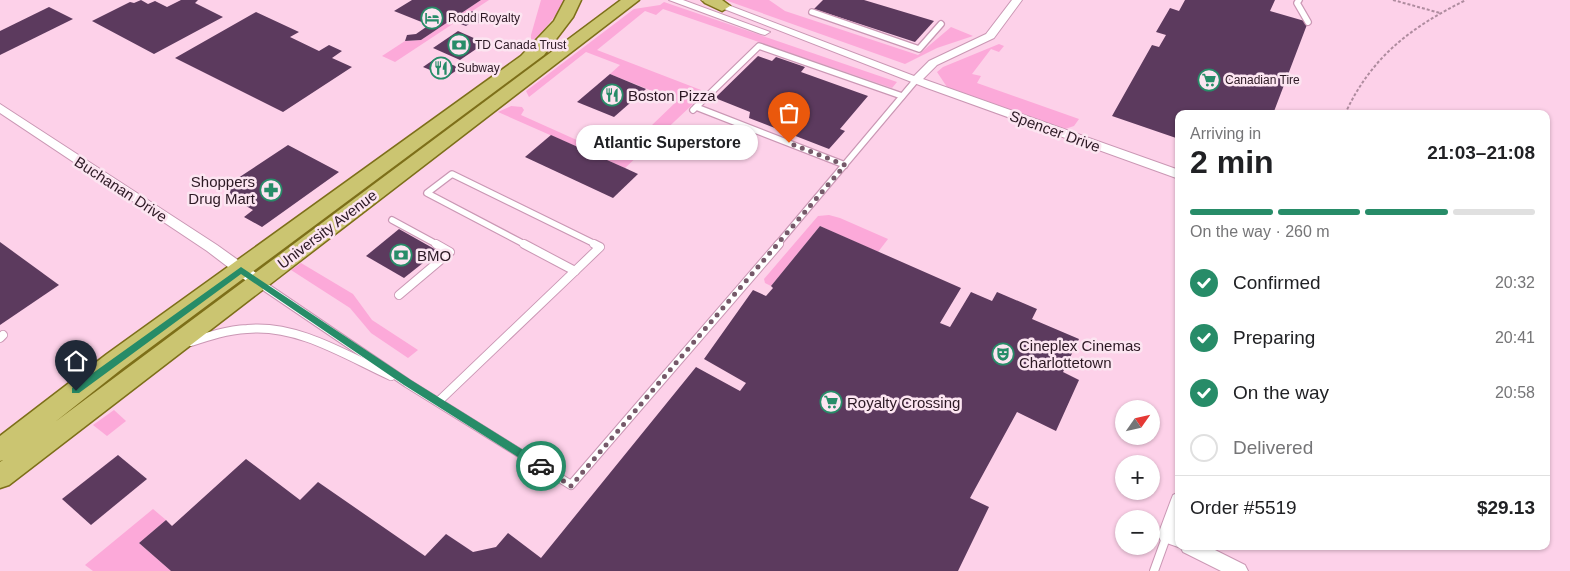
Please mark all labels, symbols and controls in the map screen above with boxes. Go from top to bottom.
hotel icon: Rodd Royalty [420,6,444,30]
place label: Rodd Royalty [448,11,520,25]
bank icon: TD Canada Trust [447,33,471,57]
place label: TD Canada Trust [475,38,567,52]
restaurant icon: Subway [429,56,453,80]
place label: Subway [457,61,500,75]
supermarket icon: Canadian Tire [1197,68,1221,92]
place label: Canadian Tire [1225,73,1300,87]
restaurant icon: Boston Pizza [600,83,624,107]
place label: Boston Pizza [628,87,716,104]
pin [768,92,810,143]
icon: bag [775,99,803,127]
street label: Spencer Drive [1007,107,1103,155]
text: Arriving in [1190,125,1261,142]
callout: Atlantic Superstore [576,126,759,160]
text: Atlantic Superstore [593,134,741,151]
text: 21:03–21:08 [1427,142,1535,163]
text: 2 min [1190,144,1274,180]
street label: Buchanan Drive [72,153,170,225]
place label: Shoppers Drug Mart [188,173,256,207]
pharmacy icon: Shoppers Drug Mart [259,178,283,202]
street label: University Avenue [274,186,380,272]
text: On the way · 260 m [1190,223,1330,240]
bank icon: BMO [389,243,413,267]
place label: BMO [417,247,451,264]
icon: check [1190,269,1218,297]
text: Confirmed [1233,272,1321,293]
text: 20:32 [1495,274,1535,291]
icon: check [1190,324,1218,352]
text: Preparing [1233,327,1315,348]
text: 20:41 [1495,329,1535,346]
place label: Cineplex Cinemas Charlottetown [1019,337,1141,371]
pin [55,340,97,391]
theatre icon: Cineplex Cinemas Charlottetown [991,342,1015,366]
icon: home [62,347,90,375]
icon: check [1190,379,1218,407]
text: On the way [1233,382,1329,403]
text: 20:58 [1495,384,1535,401]
supermarket icon: Royalty Crossing [819,390,843,414]
place label: Royalty Crossing [847,394,960,411]
north arrow [1115,400,1160,445]
map controls [1115,400,1160,555]
text: Delivered [1233,437,1313,458]
courier [516,441,566,491]
icon: car [527,452,555,480]
button: + [1115,455,1160,500]
text: Order #5519 [1190,497,1297,518]
text: $29.13 [1477,497,1535,518]
button: − [1115,510,1160,555]

